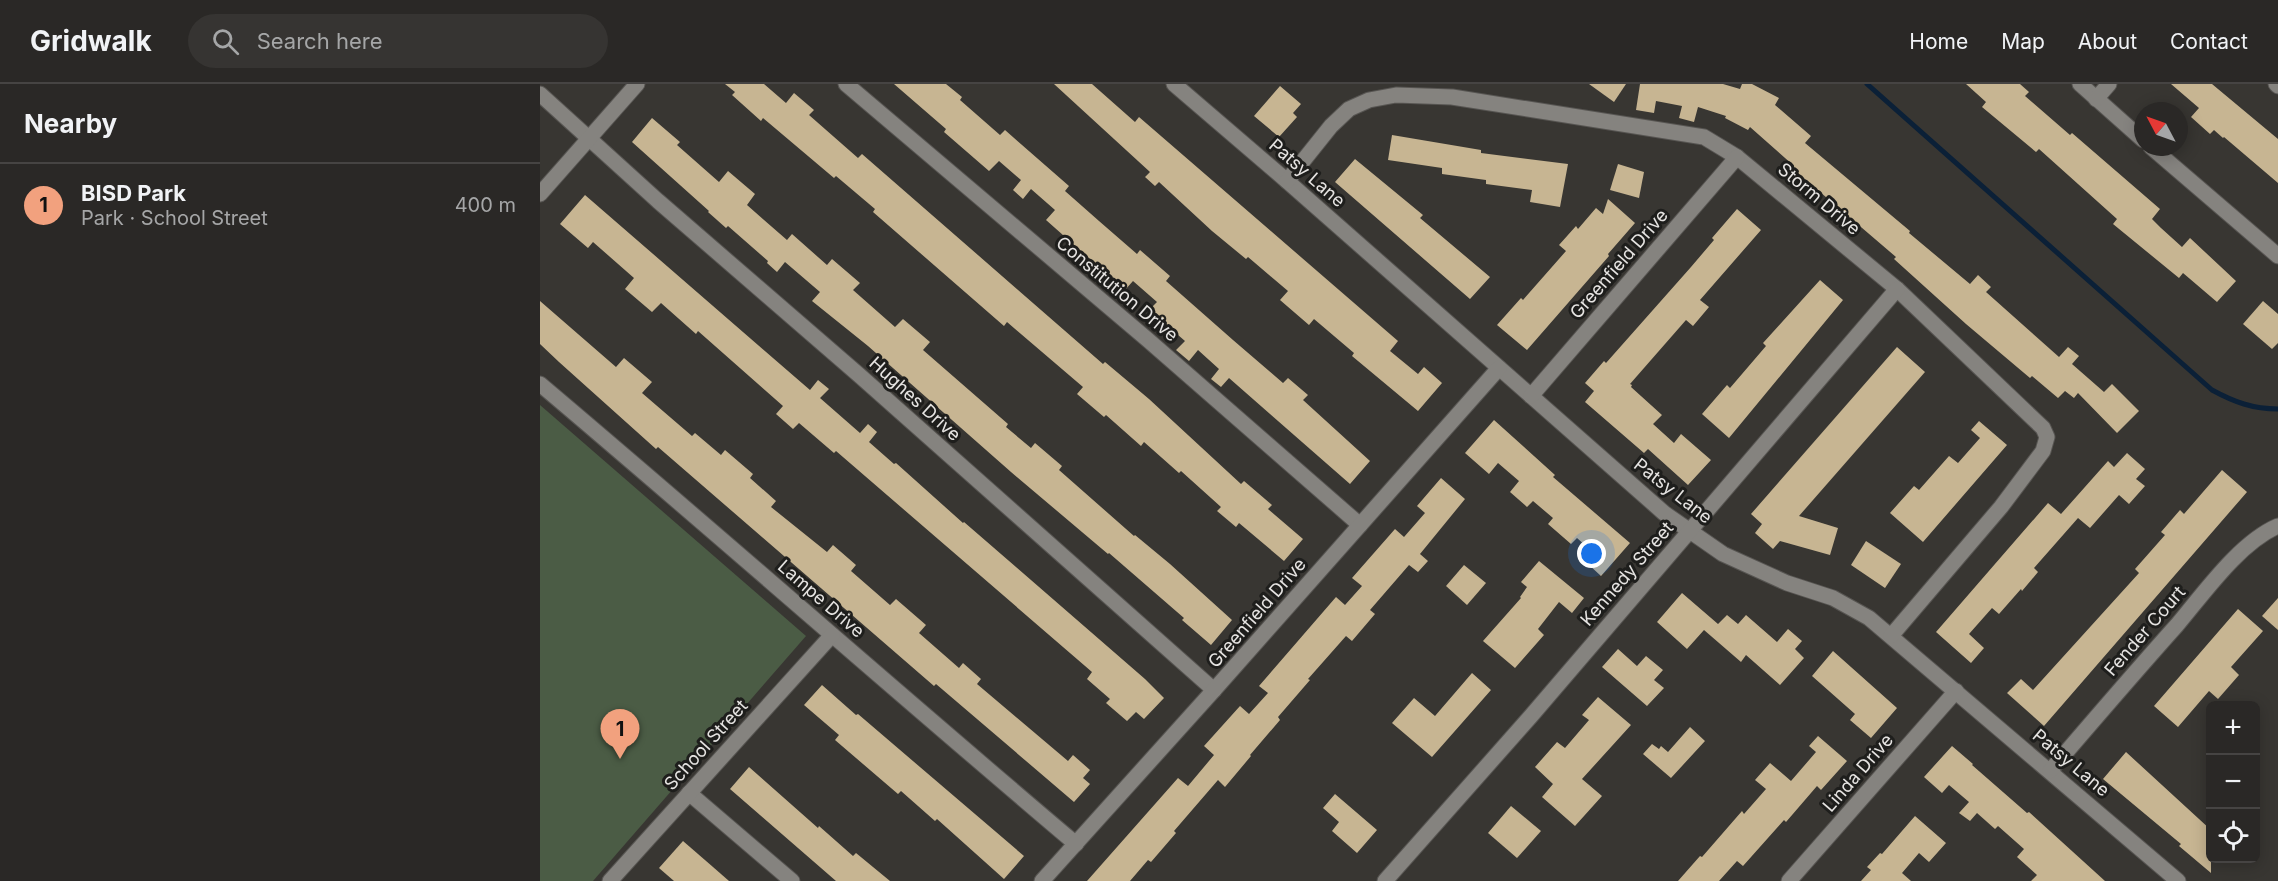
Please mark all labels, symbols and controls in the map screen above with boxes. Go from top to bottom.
search box [188,14,608,68]
text: Gridwalk [30,24,152,58]
icon: search [209,25,242,58]
text: Search here [257,28,382,54]
text: Home [1909,29,1968,54]
text: Map [2001,29,2045,54]
text: About [2078,29,2137,54]
text: Contact [2170,29,2248,54]
north arrow [2134,102,2188,156]
text: Nearby [24,108,117,139]
street label: Patsy Lane [1265,134,1349,211]
street label: Storm Drive [1774,158,1865,239]
text: BISD Park [81,180,186,206]
text: 1 [39,193,48,217]
text: 400 m [455,193,516,217]
street label: Greenfield Drive [1565,205,1672,323]
text: Park · School Street [81,206,268,230]
street label: Constitution Drive [1052,232,1182,346]
street label: Hughes Drive [865,352,965,445]
street label: Patsy Lane [1630,454,1717,528]
street label: Kennedy Street [1576,517,1677,630]
your location [1577,539,1606,568]
street label: Greenfield Drive [1203,554,1310,672]
street label: Lampe Drive [774,556,869,642]
street label: Fender Court [2100,581,2189,680]
street label: School Street [660,695,752,794]
map controls [2206,701,2260,863]
button: + [2206,701,2260,755]
pin: 1 [600,710,640,759]
street label: Patsy Lane [2029,725,2114,801]
street label: Linda Drive [1818,730,1897,816]
button: − [2206,755,2260,809]
button: locate [2206,809,2260,863]

